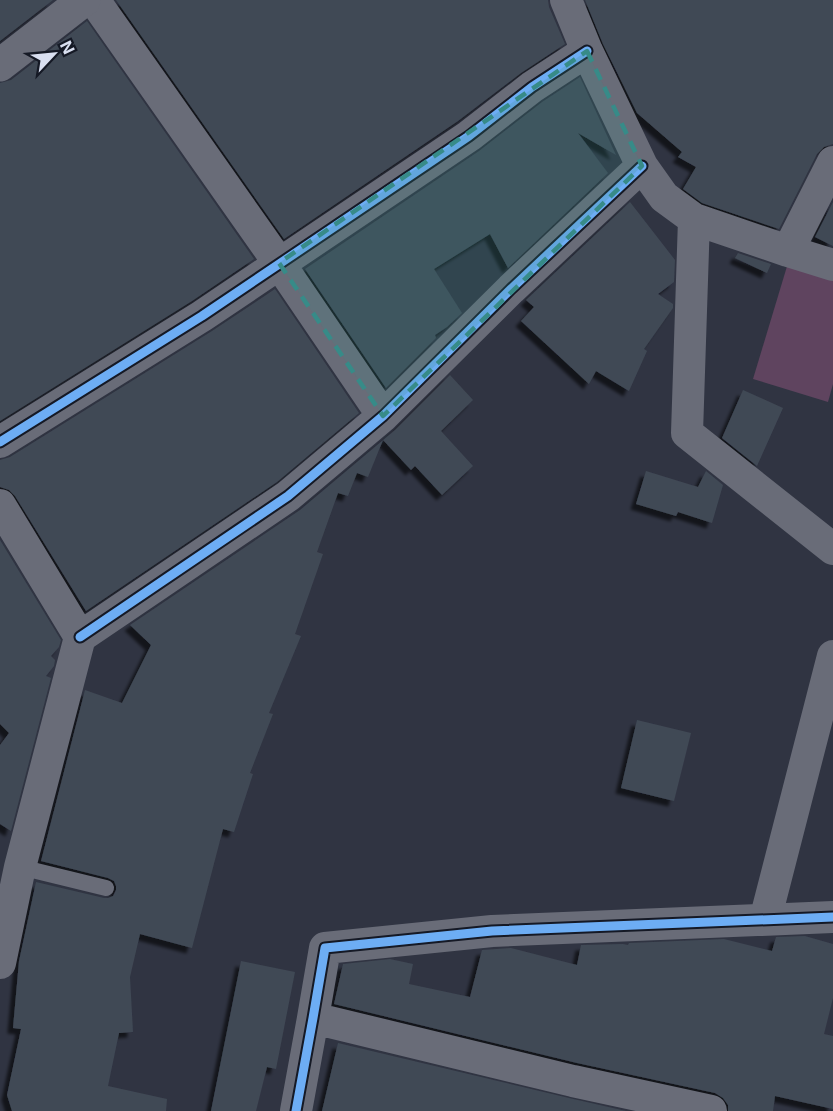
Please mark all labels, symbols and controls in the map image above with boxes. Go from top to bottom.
north arrow [24,24,84,84]
text: N [56,38,79,57]

